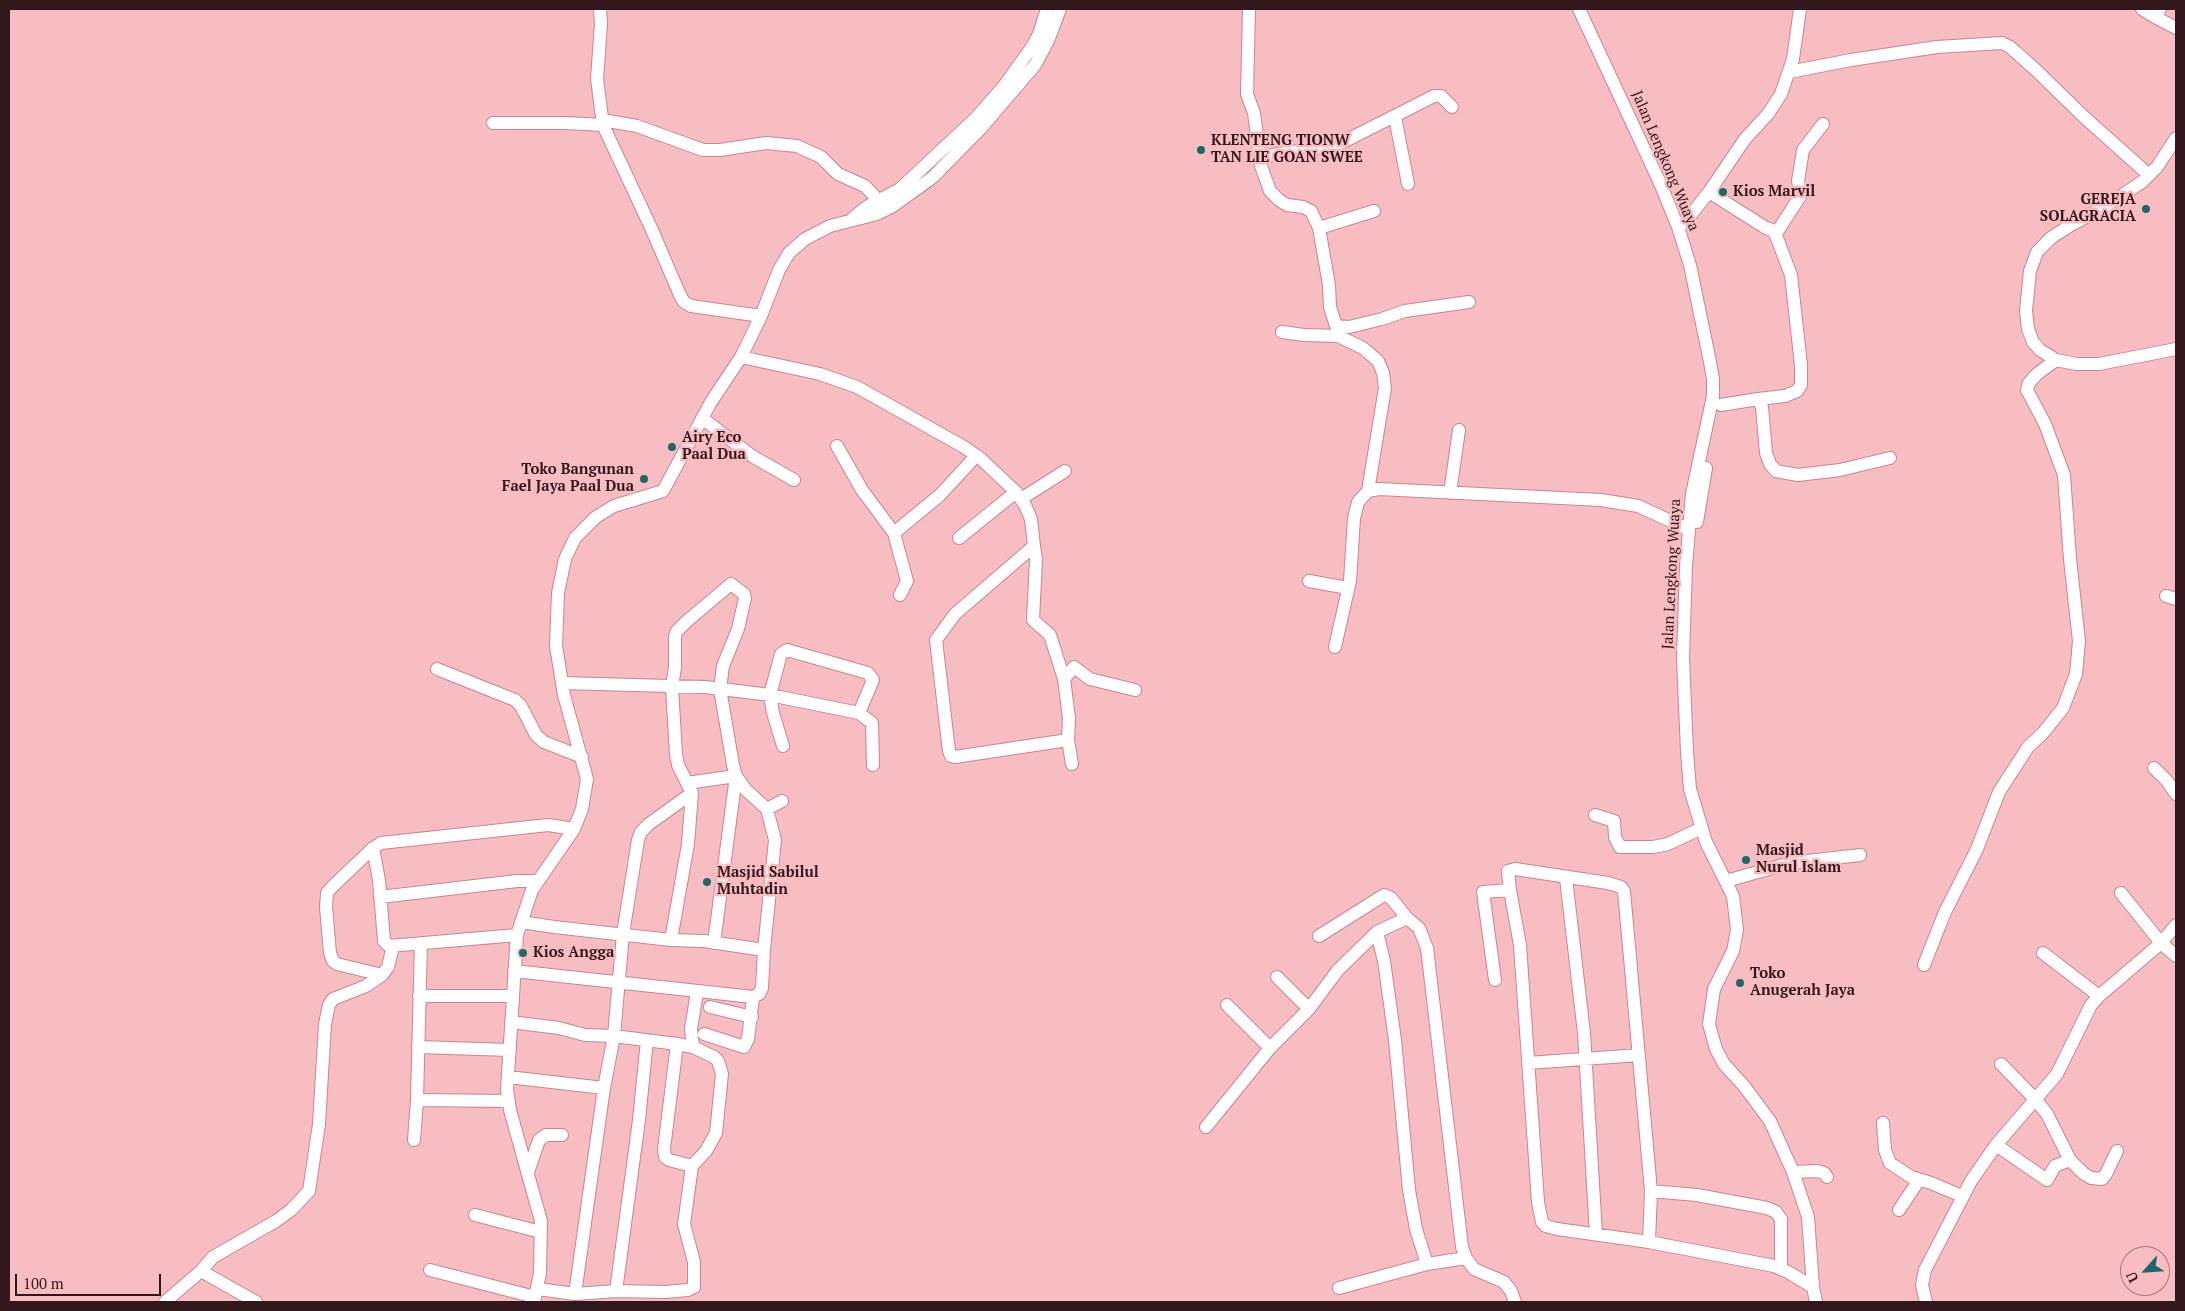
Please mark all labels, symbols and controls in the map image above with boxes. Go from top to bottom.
street label: Jalan Lengkong Wuaya [1627,88,1703,234]
place label: KLENTENG TIONW TAN LIE GOAN SWEE [1211,132,1363,167]
marker: KLENTENG TIONW TAN LIE GOAN SWEE [1195,144,1207,156]
place label: Kios Marvil [1733,183,1815,201]
marker: Kios Marvil [1717,186,1729,198]
place label: GEREJA SOLAGRACIA [2040,191,2136,226]
marker: GEREJA SOLAGRACIA [2140,203,2152,215]
place label: Airy Eco Paal Dua [682,429,746,464]
marker: Airy Eco Paal Dua [666,441,678,453]
place label: Toko Bangunan Fael Jaya Paal Dua [502,461,634,496]
marker: Toko Bangunan Fael Jaya Paal Dua [638,473,650,485]
street label: Jalan Lengkong Wuaya [1659,498,1685,650]
place label: Masjid Nurul Islam [1756,842,1841,877]
marker: Masjid Nurul Islam [1740,854,1752,866]
place label: Masjid Sabilul Muhtadin [717,864,819,899]
marker: Masjid Sabilul Muhtadin [701,876,713,888]
place label: Kios Angga [533,944,614,962]
marker: Kios Angga [517,947,529,959]
place label: Toko Anugerah Jaya [1750,965,1855,1000]
marker: Toko Anugerah Jaya [1734,977,1746,989]
north arrow [2120,1246,2170,1296]
scale bar [18,1264,164,1296]
text: U [2121,1269,2143,1286]
text: 100 m [23,1273,64,1293]

